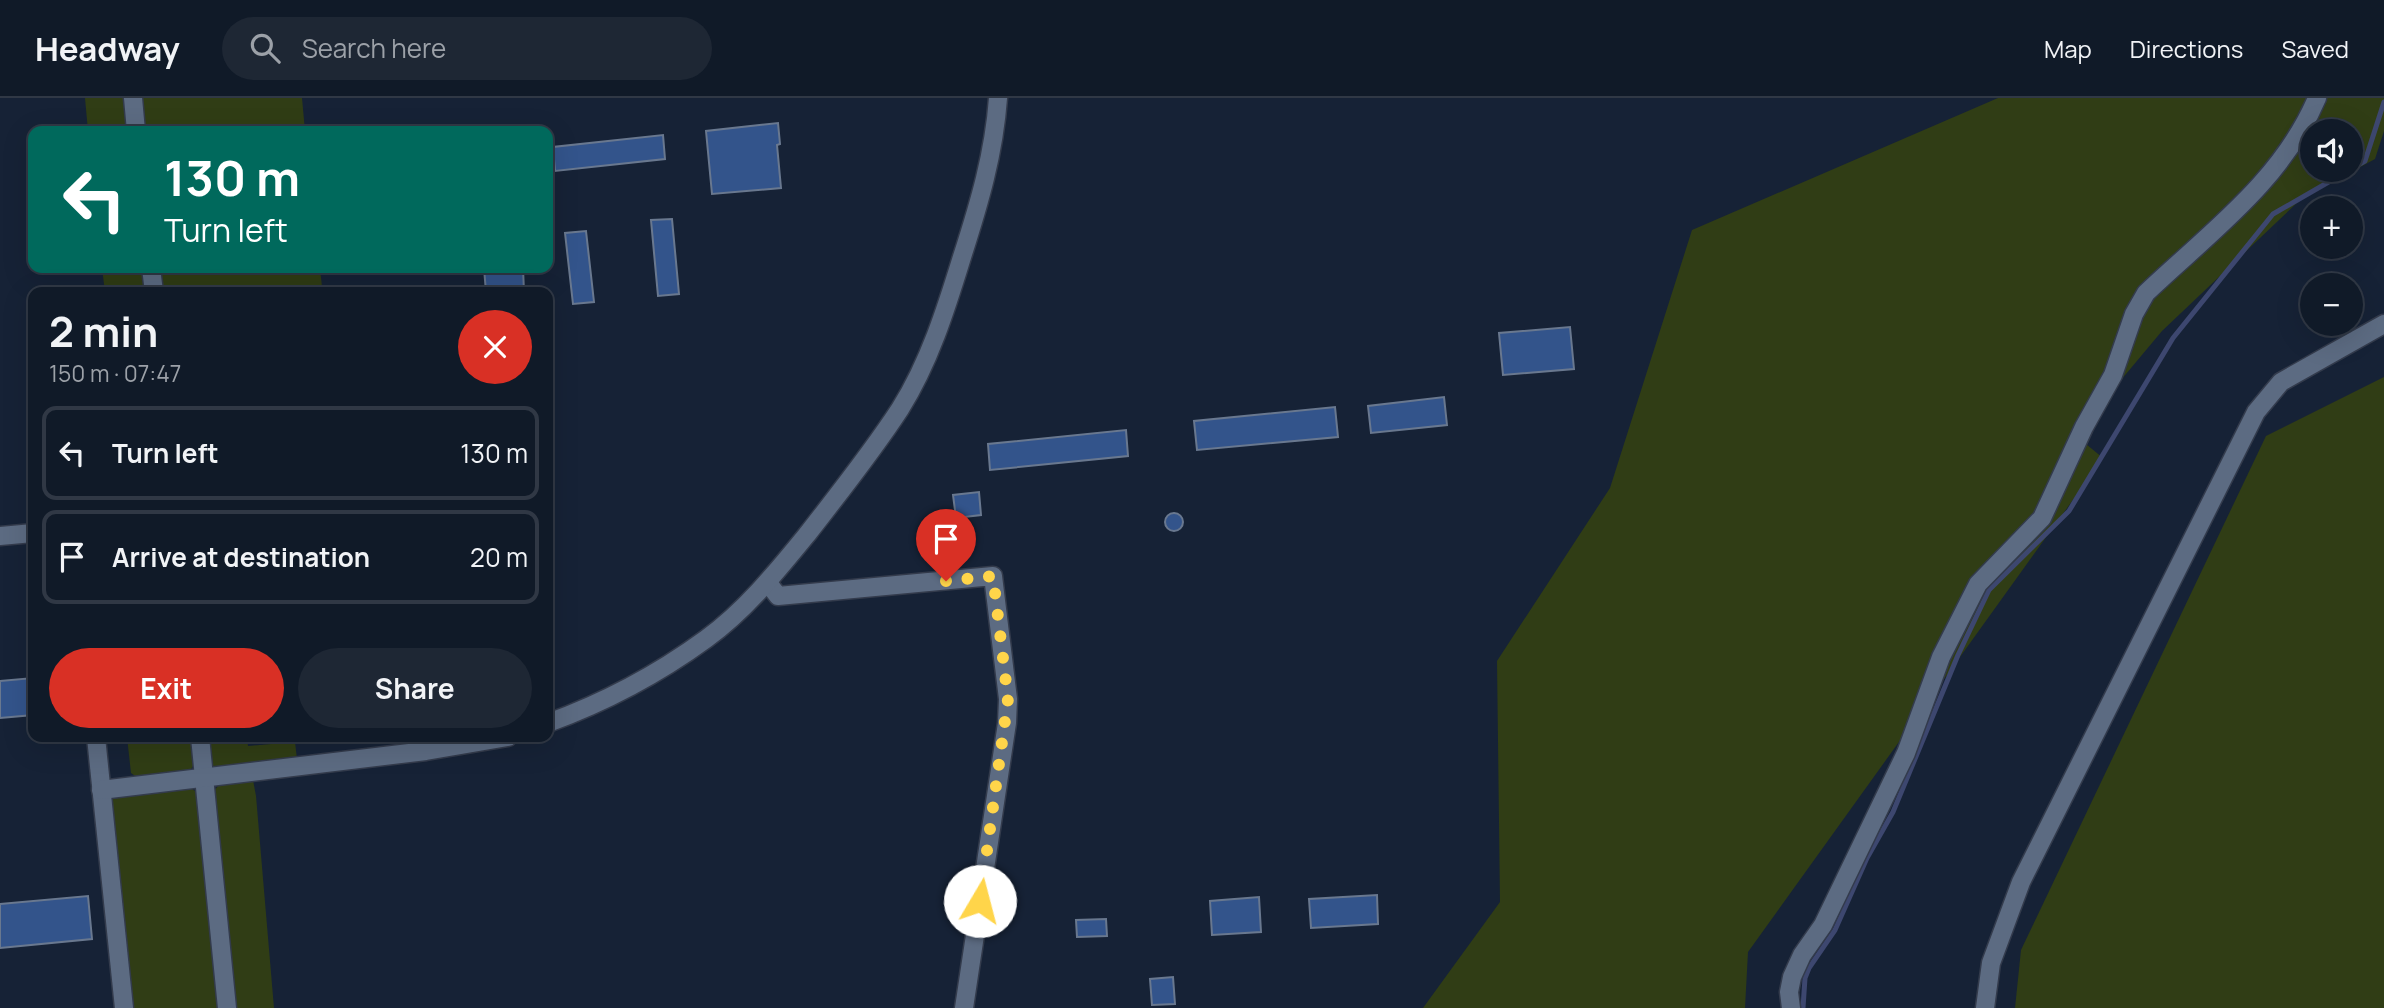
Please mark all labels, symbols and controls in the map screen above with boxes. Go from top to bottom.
search box [222,17,712,80]
text: Headway [35,26,180,71]
icon: search [246,29,284,67]
text: Search here [302,30,446,66]
text: Map [2044,32,2092,65]
text: Directions [2130,32,2243,65]
text: Saved [2281,32,2349,65]
map controls [2300,119,2363,336]
button: sound [2300,119,2363,182]
text: 130 m [164,144,300,211]
icon: left [49,154,140,245]
button: + [2300,196,2363,259]
text: Turn left [164,208,288,252]
button: − [2300,273,2363,336]
text: 2 min [49,302,158,360]
button: close [458,310,532,384]
text: 150 m · 07:47 [49,357,181,389]
icon: left [53,434,91,472]
text: Turn left [112,435,219,471]
text: 130 m [460,435,528,471]
pin [916,509,976,581]
icon: arrive [927,520,965,558]
icon: arrive [53,538,91,576]
text: Arrive at destination [112,539,370,575]
text: 20 m [470,539,528,575]
button: Exit [49,648,284,728]
button: Share [298,648,532,728]
position arrow [943,864,1017,938]

